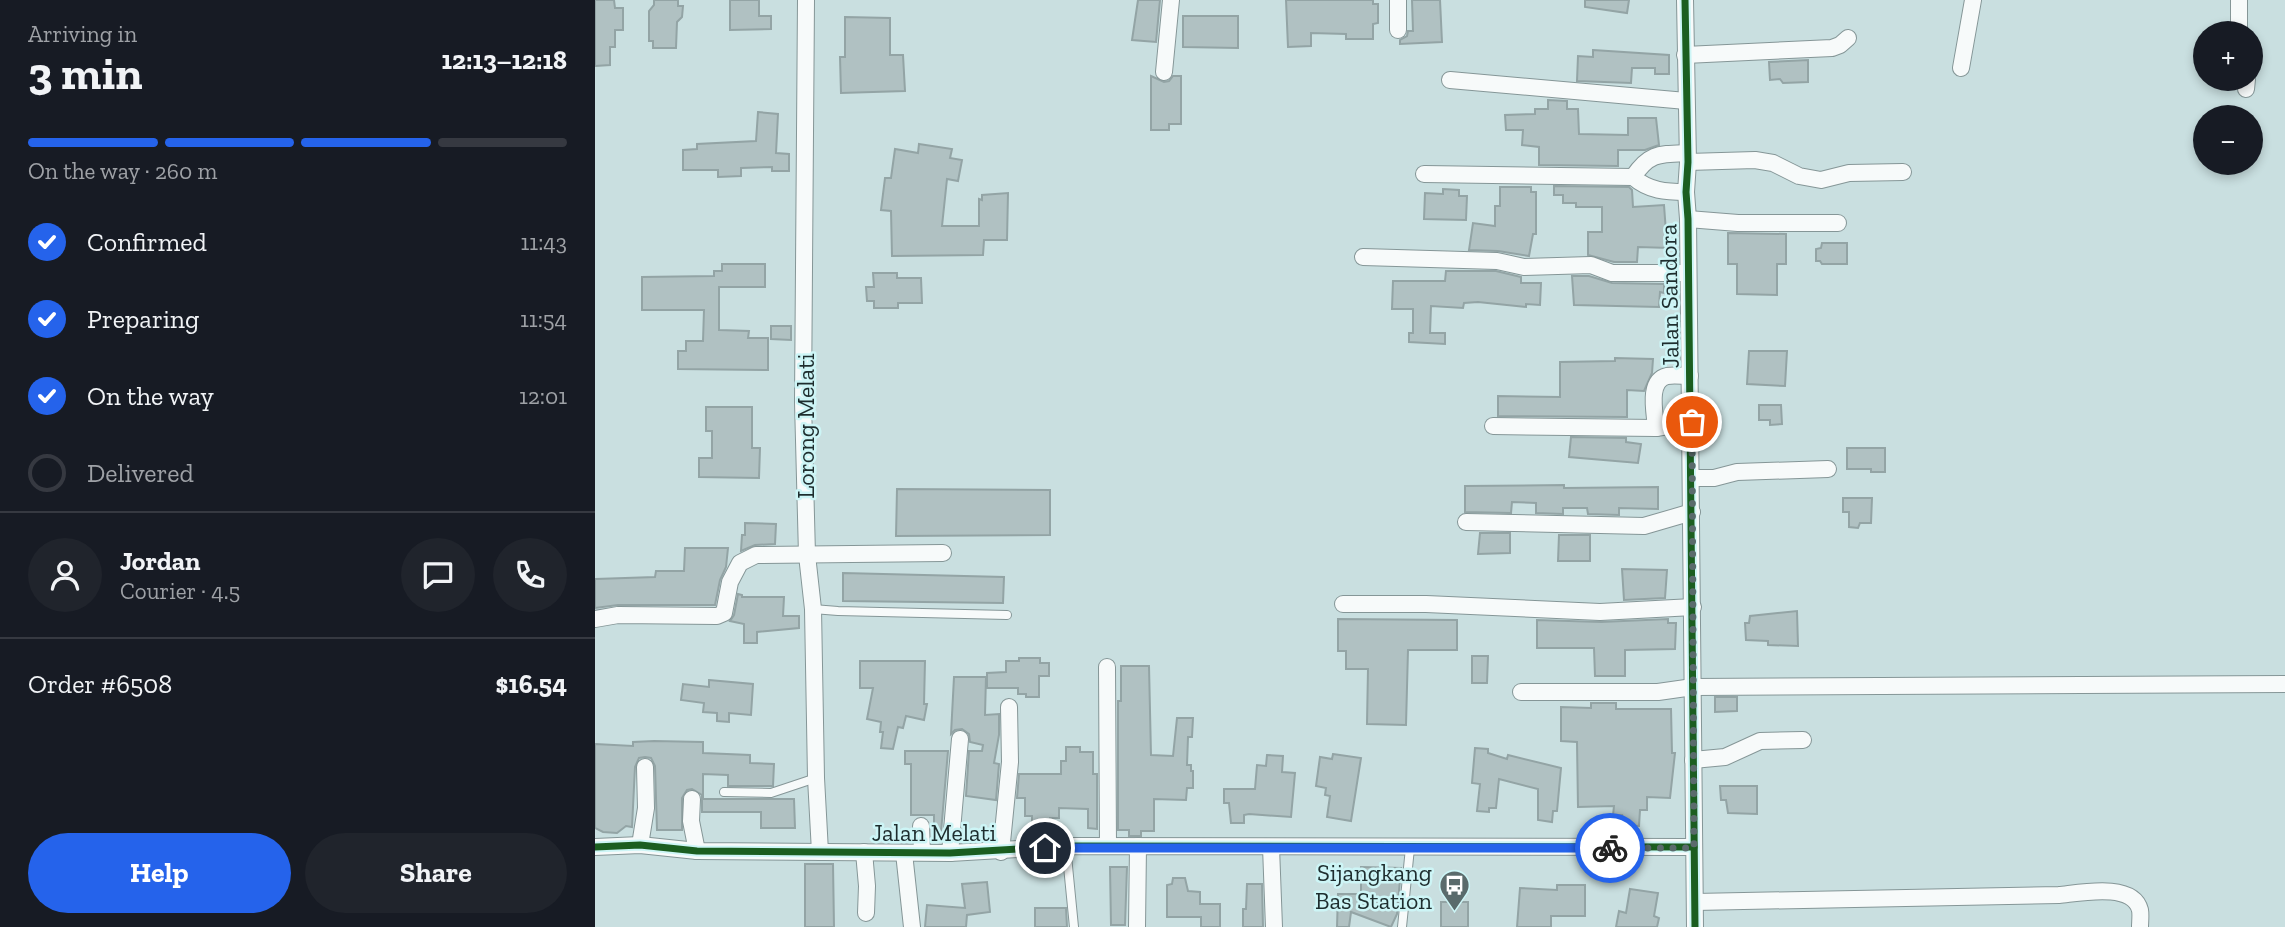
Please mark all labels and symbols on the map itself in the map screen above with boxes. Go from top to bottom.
street label: Jalan Sandora [1653,223,1685,368]
street label: Lorong Melati [791,353,820,499]
pin [1662,392,1722,452]
courier [1575,813,1645,883]
street label: Jalan Melati [872,818,997,847]
pin [1015,818,1075,878]
place label: Sijangkang Bas Station [1315,858,1432,915]
bus stop icon: Sijangkang Bas Station [1438,869,1472,913]

